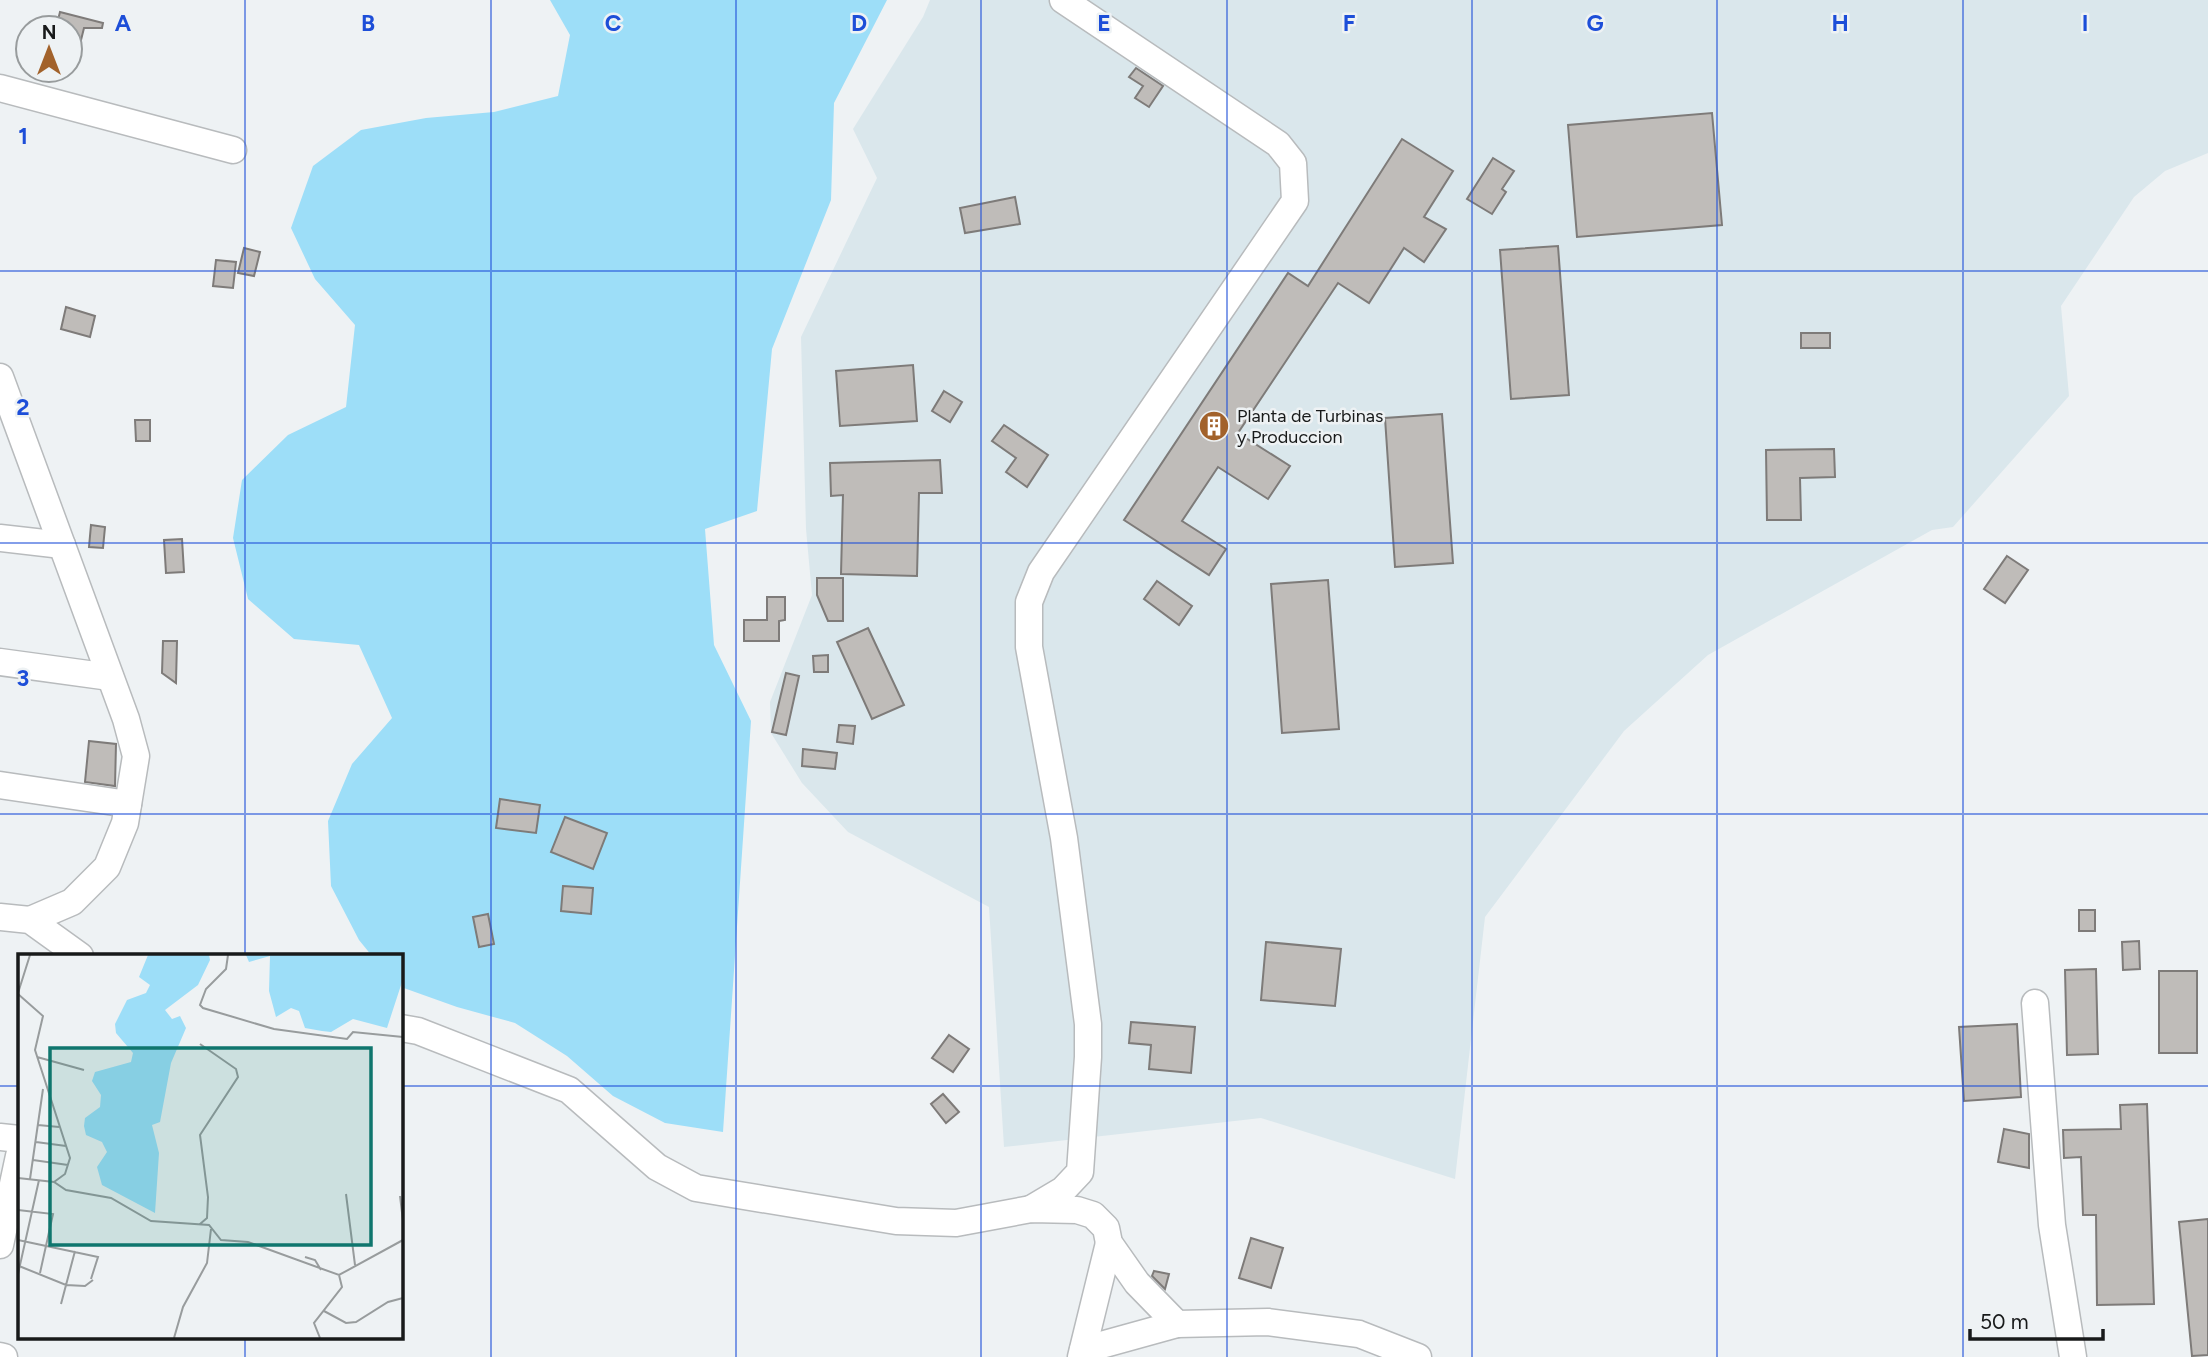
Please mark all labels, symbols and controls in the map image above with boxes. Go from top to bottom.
text: A [115,9,132,37]
text: B [361,9,375,37]
text: C [605,9,622,37]
text: D [851,9,867,37]
text: E [1097,9,1111,37]
text: F [1343,9,1356,37]
text: G [1586,9,1604,37]
text: H [1831,9,1849,37]
text: I [2082,9,2088,37]
north arrow [14,14,84,84]
text: N [42,21,56,44]
text: 1 [18,122,28,150]
text: 2 [16,393,30,421]
place label: Planta de Turbinas y Produccion [1237,405,1383,448]
building icon: Planta de Turbinas y Produccion [1197,409,1231,443]
text: 3 [17,664,29,692]
inset map [18,954,402,1340]
scale bar [1970,1298,2103,1342]
text: 50 m [1980,1309,2029,1334]

